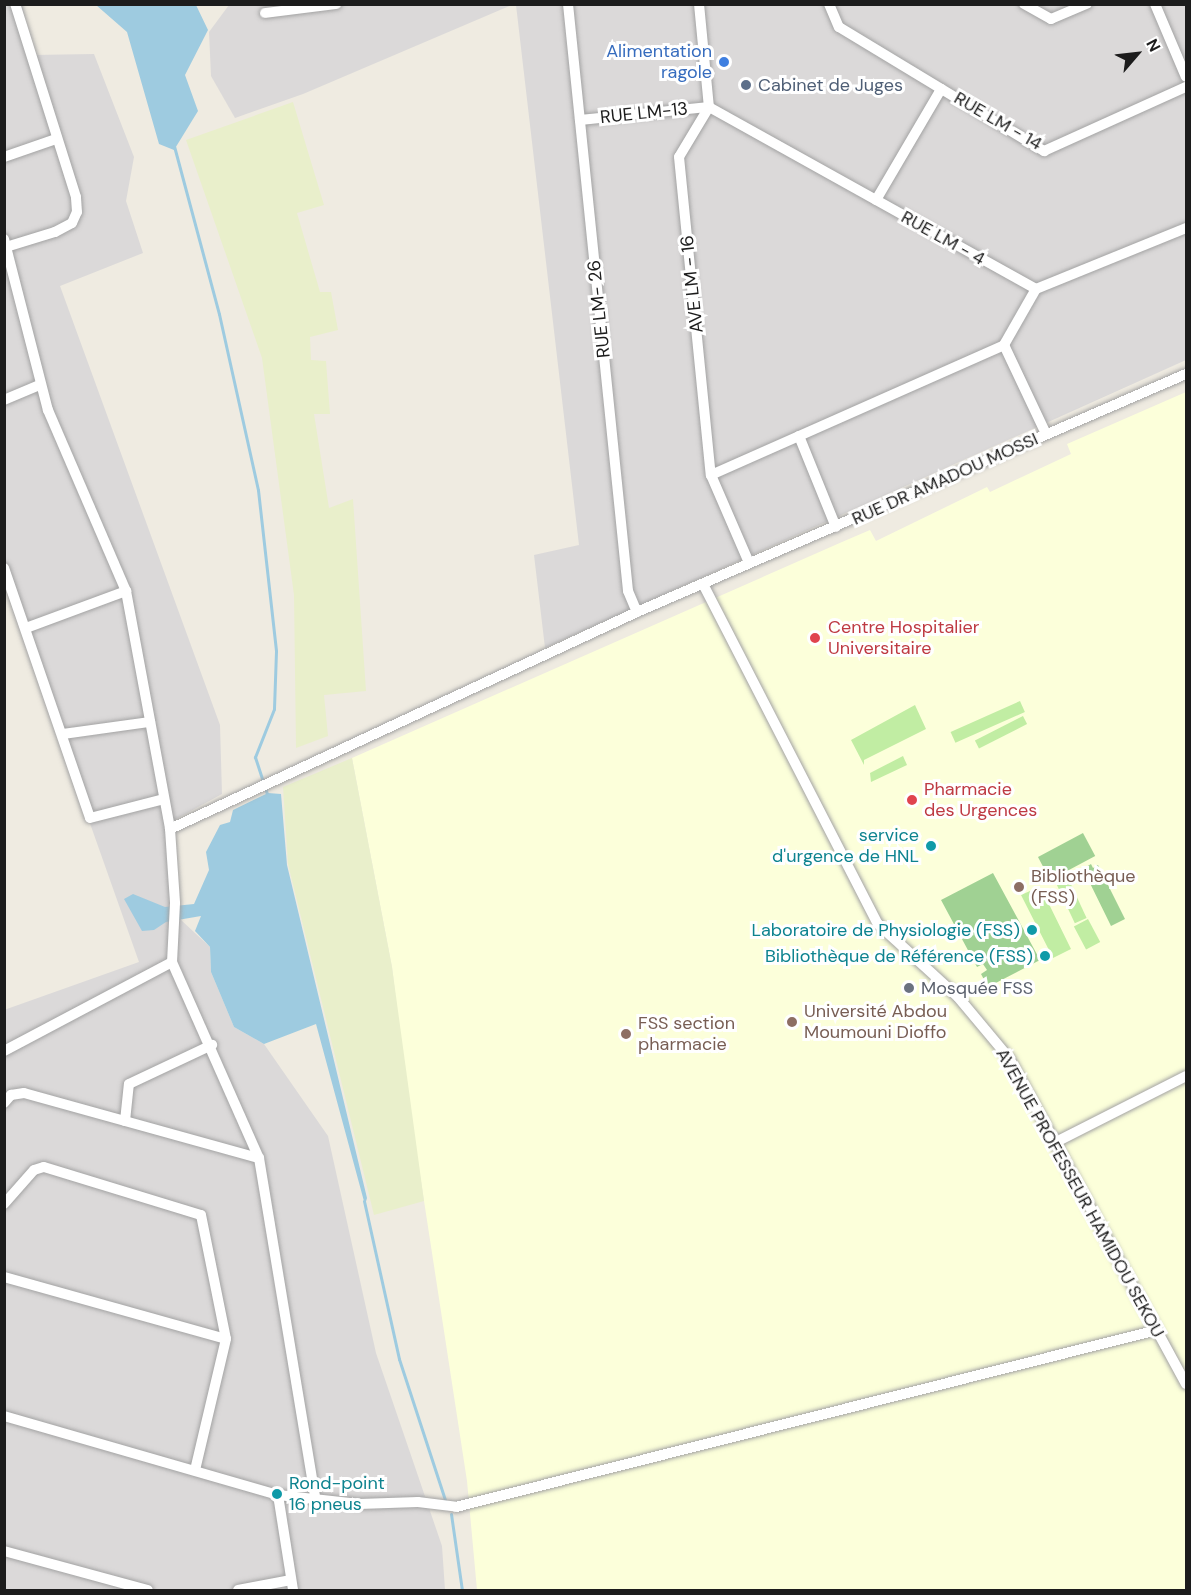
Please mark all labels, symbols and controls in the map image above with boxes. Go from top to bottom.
north arrow [1107,24,1167,84]
text: N [1141,35,1165,55]
place label: Alimentation ragole [606,41,712,84]
marker: Alimentation ragole [717,55,731,69]
place label: Cabinet de Juges [758,74,903,96]
marker: Cabinet de Juges [739,78,753,92]
street label: RUE LM - 14 [950,87,1046,155]
street label: RUE LM-13 [599,98,689,128]
street label: RUE LM - 4 [897,206,989,270]
street label: AVE LM - 16 [676,234,708,334]
street label: RUE LM- 26 [583,259,615,359]
street label: RUE DR AMADOU MOSSI [849,428,1041,530]
place label: Centre Hospitalier Universitaire [828,617,979,660]
marker: Centre Hospitalier Universitaire [806,629,824,647]
place label: Pharmacie des Urgences [924,779,1037,822]
marker: Pharmacie des Urgences [905,793,919,807]
place label: service d'urgence de HNL [772,825,919,868]
marker: service d'urgence de HNL [924,839,938,853]
place label: Bibliothèque (FSS) [1031,866,1136,908]
marker: Bibliothèque (FSS) [1012,880,1026,894]
place label: Laboratoire de Physiologie (FSS) [751,919,1020,941]
marker: Laboratoire de Physiologie (FSS) [1025,923,1039,937]
place label: Bibliothèque de Référence (FSS) [765,945,1033,967]
marker: Bibliothèque de Référence (FSS) [1038,949,1052,963]
place label: Mosquée FSS [921,977,1033,999]
marker: Mosquée FSS [902,981,916,995]
place label: Université Abdou Moumouni Dioffo [804,1001,947,1044]
place label: FSS section pharmacie [638,1013,735,1056]
marker: Université Abdou Moumouni Dioffo [785,1015,799,1029]
marker: FSS section pharmacie [619,1027,633,1041]
street label: AVENUE PROFESSEUR HAMIDOU SEKOU [991,1045,1169,1341]
place label: Rond-point 16 pneus [289,1473,385,1516]
marker: Rond-point 16 pneus [270,1487,284,1501]

